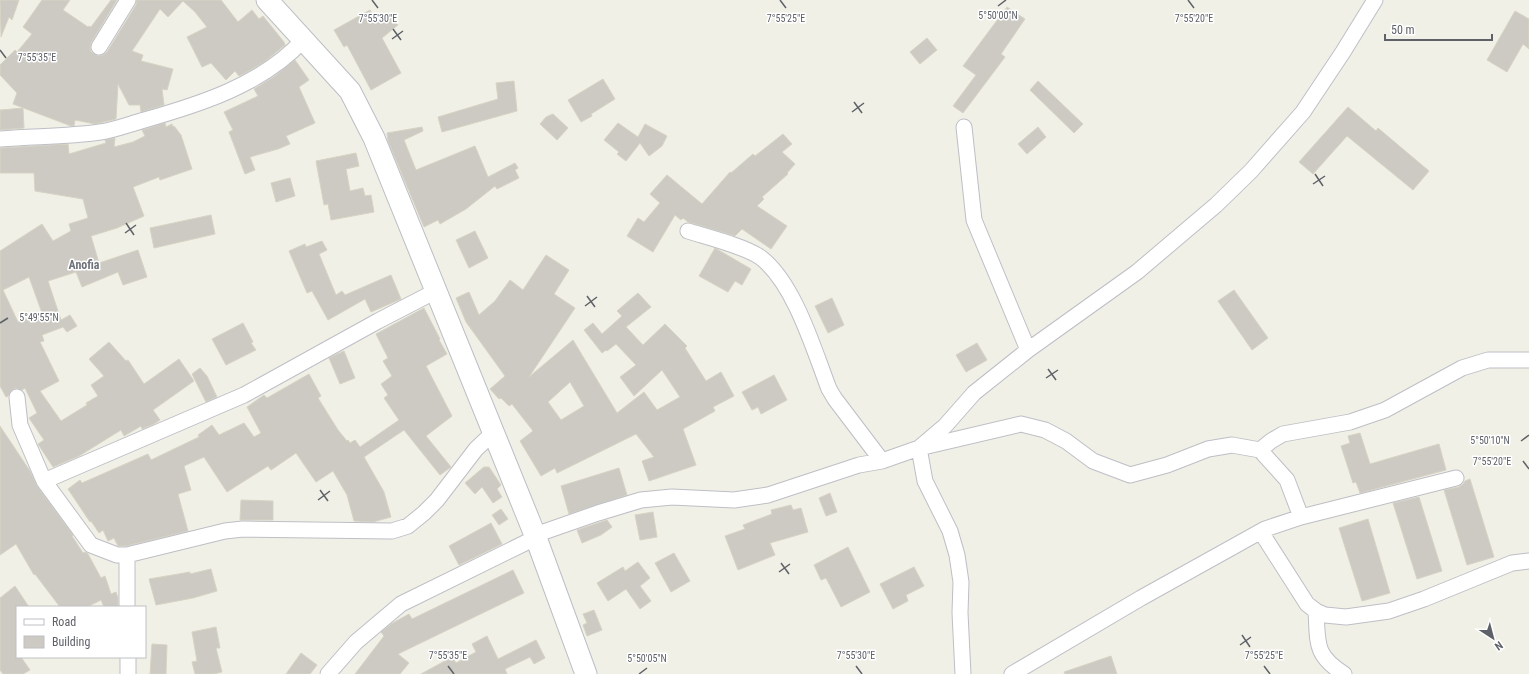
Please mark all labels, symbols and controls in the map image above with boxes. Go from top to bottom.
text: 5°50'00"N [978,10,1018,21]
text: 7°55'30"E [359,13,397,24]
text: 7°55'25"E [767,13,805,24]
text: 7°55'20"E [1175,13,1213,24]
scale bar [1385,16,1492,42]
text: 50 m [1391,23,1415,37]
text: 7°55'35"E [18,52,56,63]
district label: Anofia [69,258,100,272]
text: 5°49'55"N [19,312,59,323]
text: 5°50'10"N [1470,435,1510,446]
text: 7°55'20"E [1473,456,1511,467]
legend [16,606,146,658]
text: Road [52,615,76,629]
north arrow [1473,618,1513,658]
text: Building [52,635,90,649]
text: N [1492,638,1505,653]
text: 7°55'35"E [429,650,467,661]
text: 7°55'30"E [837,650,875,661]
text: 7°55'25"E [1245,650,1283,661]
text: 5°50'05"N [627,653,667,664]

